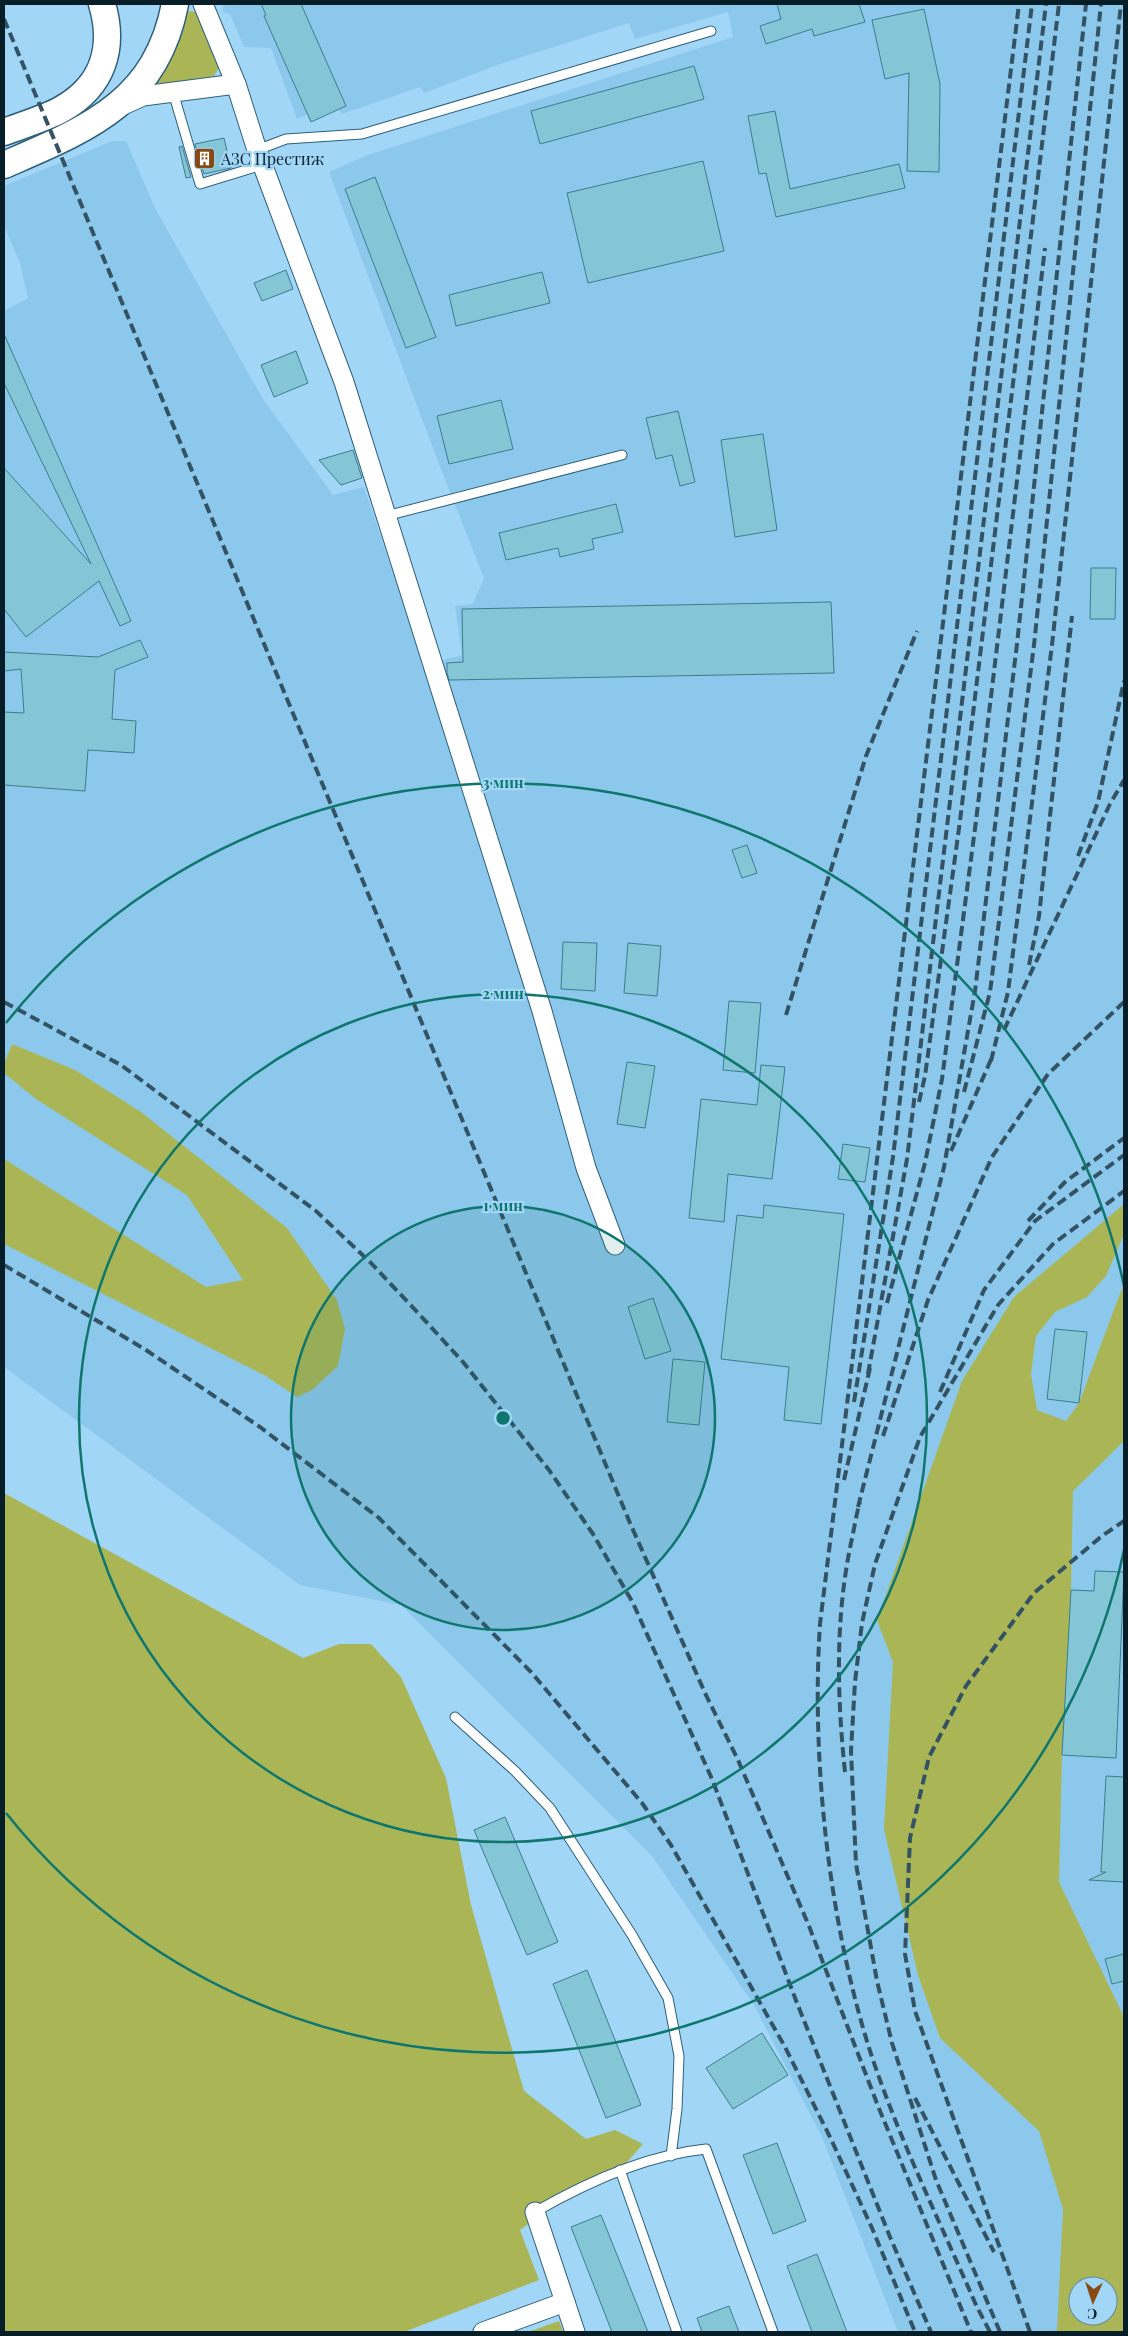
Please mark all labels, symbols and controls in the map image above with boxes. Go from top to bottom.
building icon: АЗС Престиж [193,146,217,170]
place label: АЗС Престиж [220,148,325,169]
text: 3 мин [482,772,524,792]
text: 2 мин [482,983,524,1003]
text: 1 мин [483,1195,523,1215]
centre of rings [494,1409,512,1427]
north arrow [1068,2276,1118,2326]
text: С [1087,2305,1098,2324]

